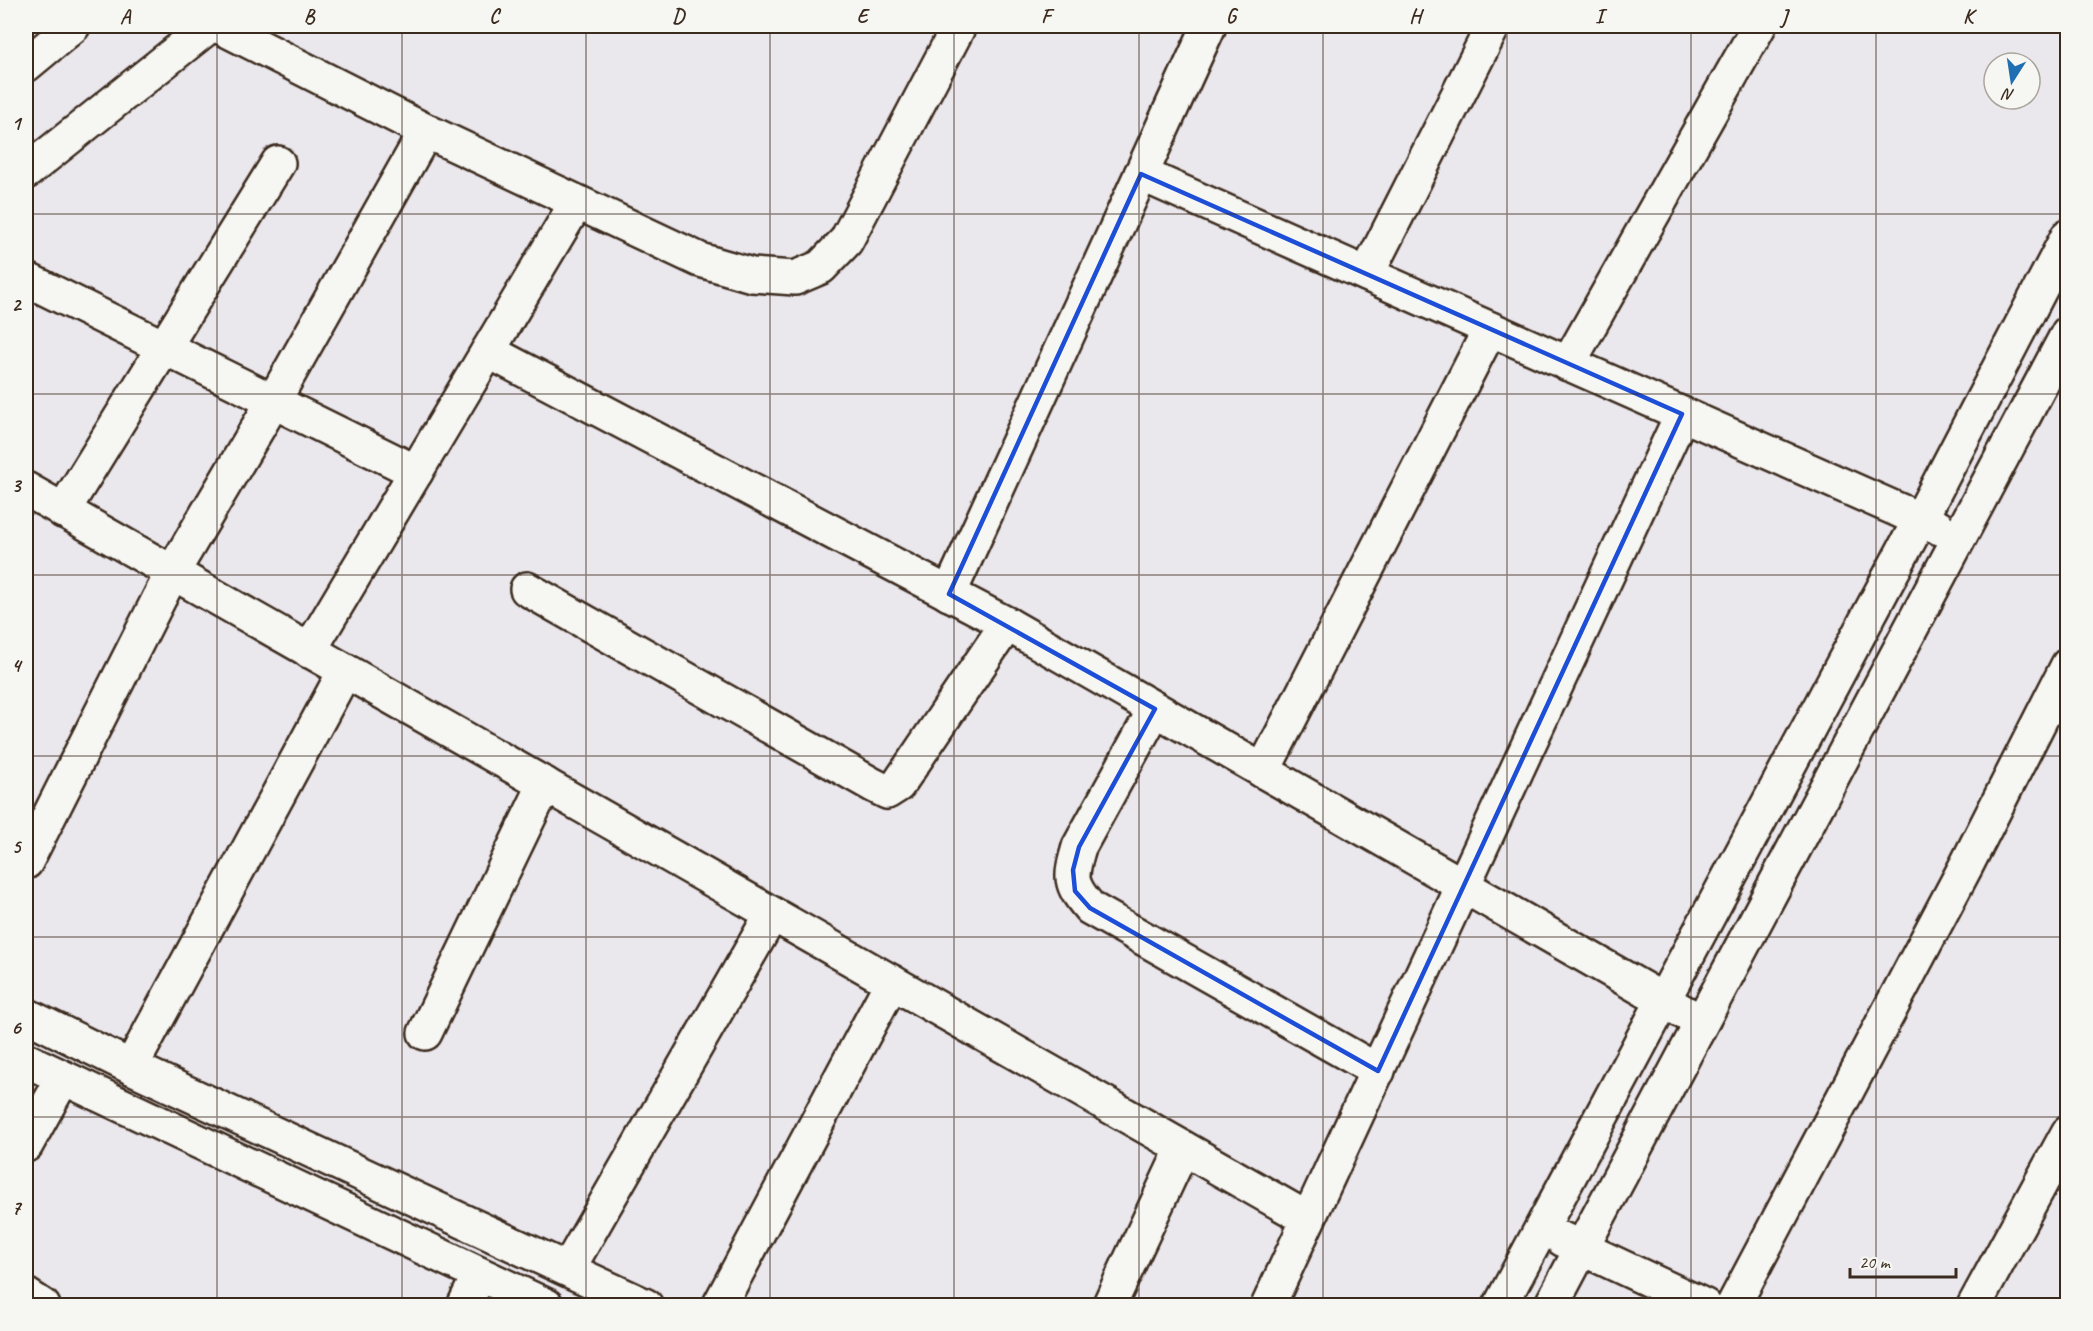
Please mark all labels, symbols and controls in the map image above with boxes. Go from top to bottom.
text: A [120,4,132,29]
text: B [304,4,316,29]
text: C [489,4,501,29]
text: D [672,4,686,29]
text: E [857,4,871,29]
text: F [1041,4,1055,29]
text: G [1226,4,1239,29]
text: H [1409,4,1424,29]
text: I [1595,4,1608,29]
text: J [1779,4,1791,29]
text: K [1963,4,1977,29]
north arrow [1982,51,2042,111]
text: N [1999,83,2016,106]
text: 1 [12,111,23,136]
text: 2 [12,292,23,317]
text: 3 [12,473,23,498]
text: 4 [12,653,24,678]
text: 5 [12,834,23,859]
text: 6 [11,1015,22,1040]
text: 7 [12,1195,23,1220]
scale bar [1850,1241,1956,1279]
text: 20 m [1859,1251,1892,1273]

